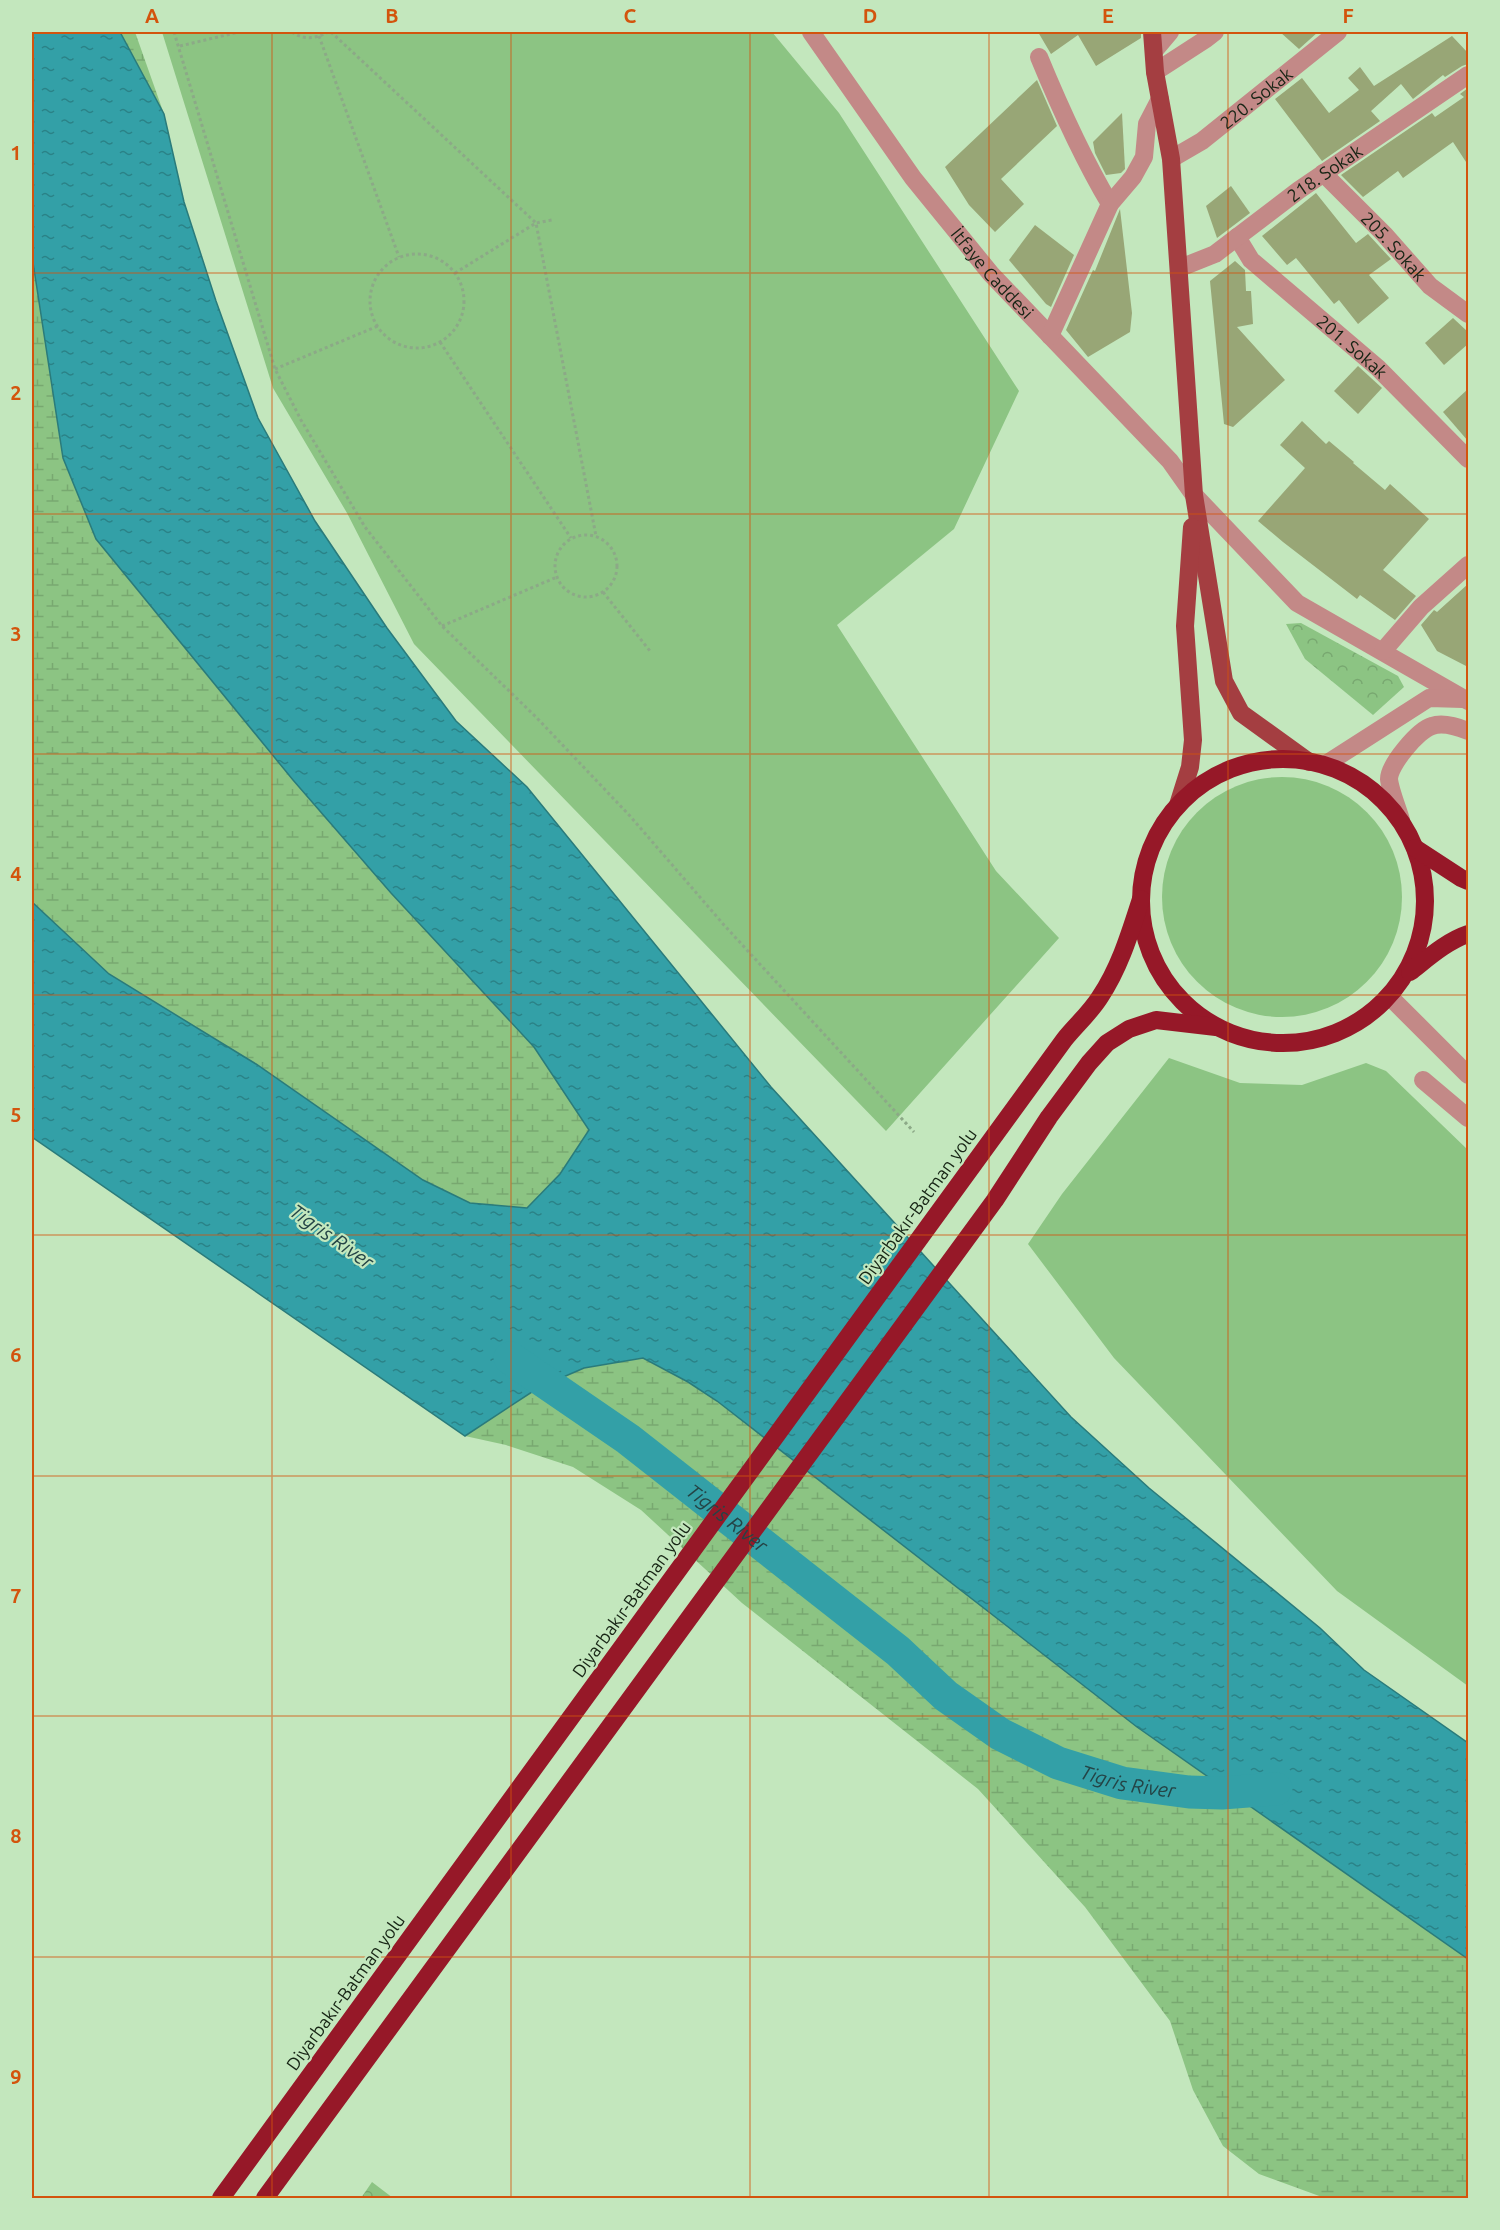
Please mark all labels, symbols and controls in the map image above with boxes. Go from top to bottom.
text: A [145,4,159,27]
text: B [385,4,399,27]
text: C [624,4,637,27]
text: D [863,4,877,27]
text: E [1102,4,1114,27]
text: F [1342,4,1354,27]
street label: 220. Sokak [1216,63,1296,133]
street label: 218. Sokak [1283,140,1366,206]
text: 1 [10,141,22,164]
street label: 205. Sokak [1357,207,1431,285]
street label: İtfaye Caddesi [947,224,1038,322]
street label: 201. Sokak [1313,311,1392,382]
text: 2 [10,381,22,404]
text: 3 [10,622,22,645]
text: 4 [10,862,22,885]
text: 5 [10,1103,22,1126]
street label: Diyarbakır-Batman yolu [854,1124,980,1288]
water label: Tigris River [286,1199,379,1274]
text: 6 [10,1343,22,1366]
water label: Tigris River [683,1478,774,1557]
street label: Diyarbakır-Batman yolu [568,1517,694,1681]
text: 7 [10,1584,22,1607]
water label: Tigris River [1078,1759,1179,1802]
text: 8 [10,1824,22,1847]
street label: Diyarbakır-Batman yolu [282,1910,408,2074]
text: 9 [10,2065,22,2088]

